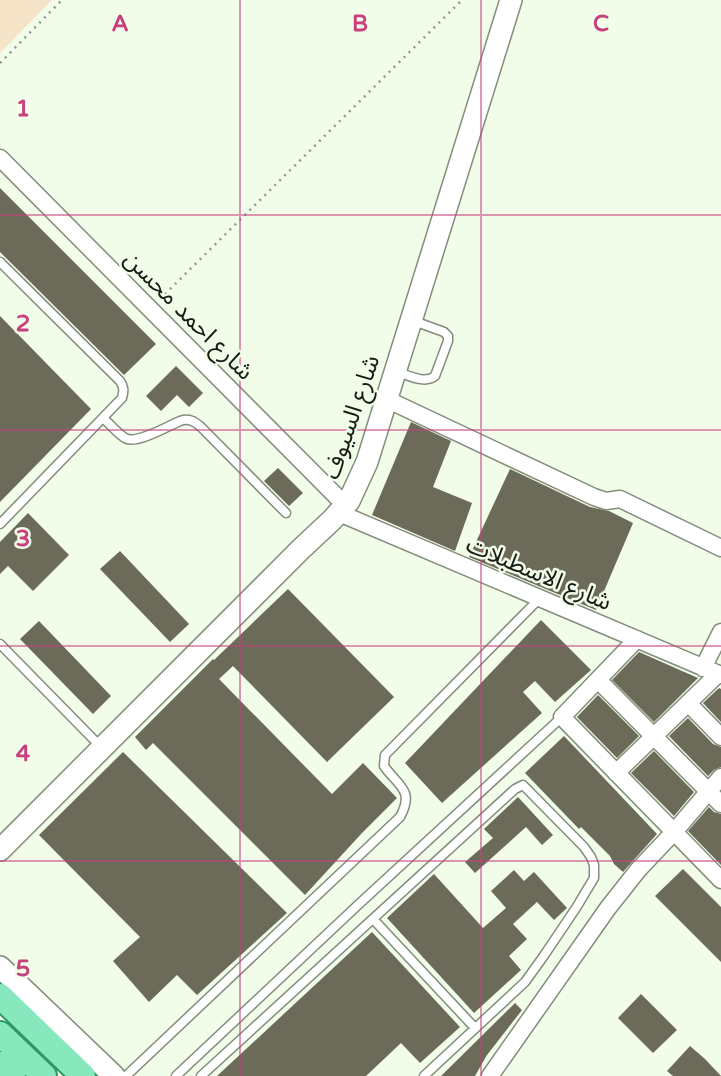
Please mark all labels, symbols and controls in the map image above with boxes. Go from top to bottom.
text: A [111,10,129,38]
text: B [352,10,368,38]
text: C [593,10,609,38]
text: 1 [16,95,30,123]
street label: شارع احمد محسن [116,244,260,388]
text: 2 [16,310,30,338]
street label: شارع السيوف [317,351,388,484]
text: 3 [16,525,30,553]
street label: شارع الاسطبلات [461,530,616,619]
text: 4 [16,740,31,768]
text: 5 [16,955,30,983]

